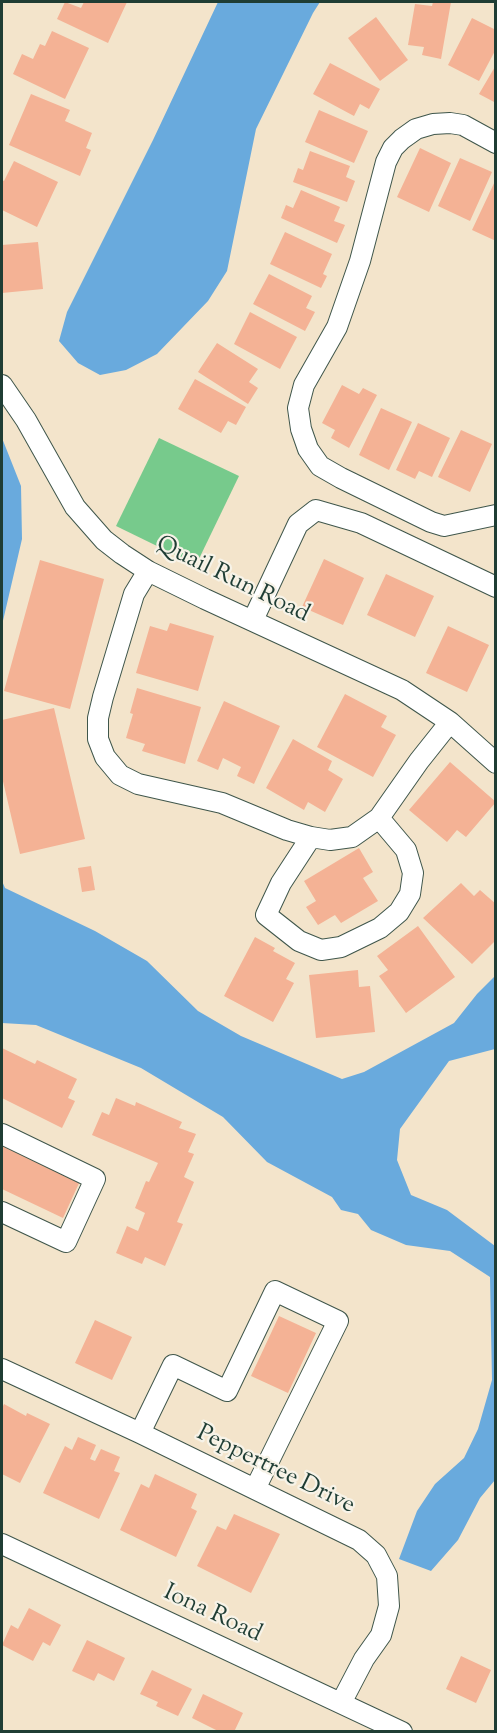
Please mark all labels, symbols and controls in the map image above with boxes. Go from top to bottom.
street label: Quail Run Road [151,531,313,631]
street label: Peppertree Drive [191,1420,359,1522]
street label: Iona Road [158,1580,266,1650]

